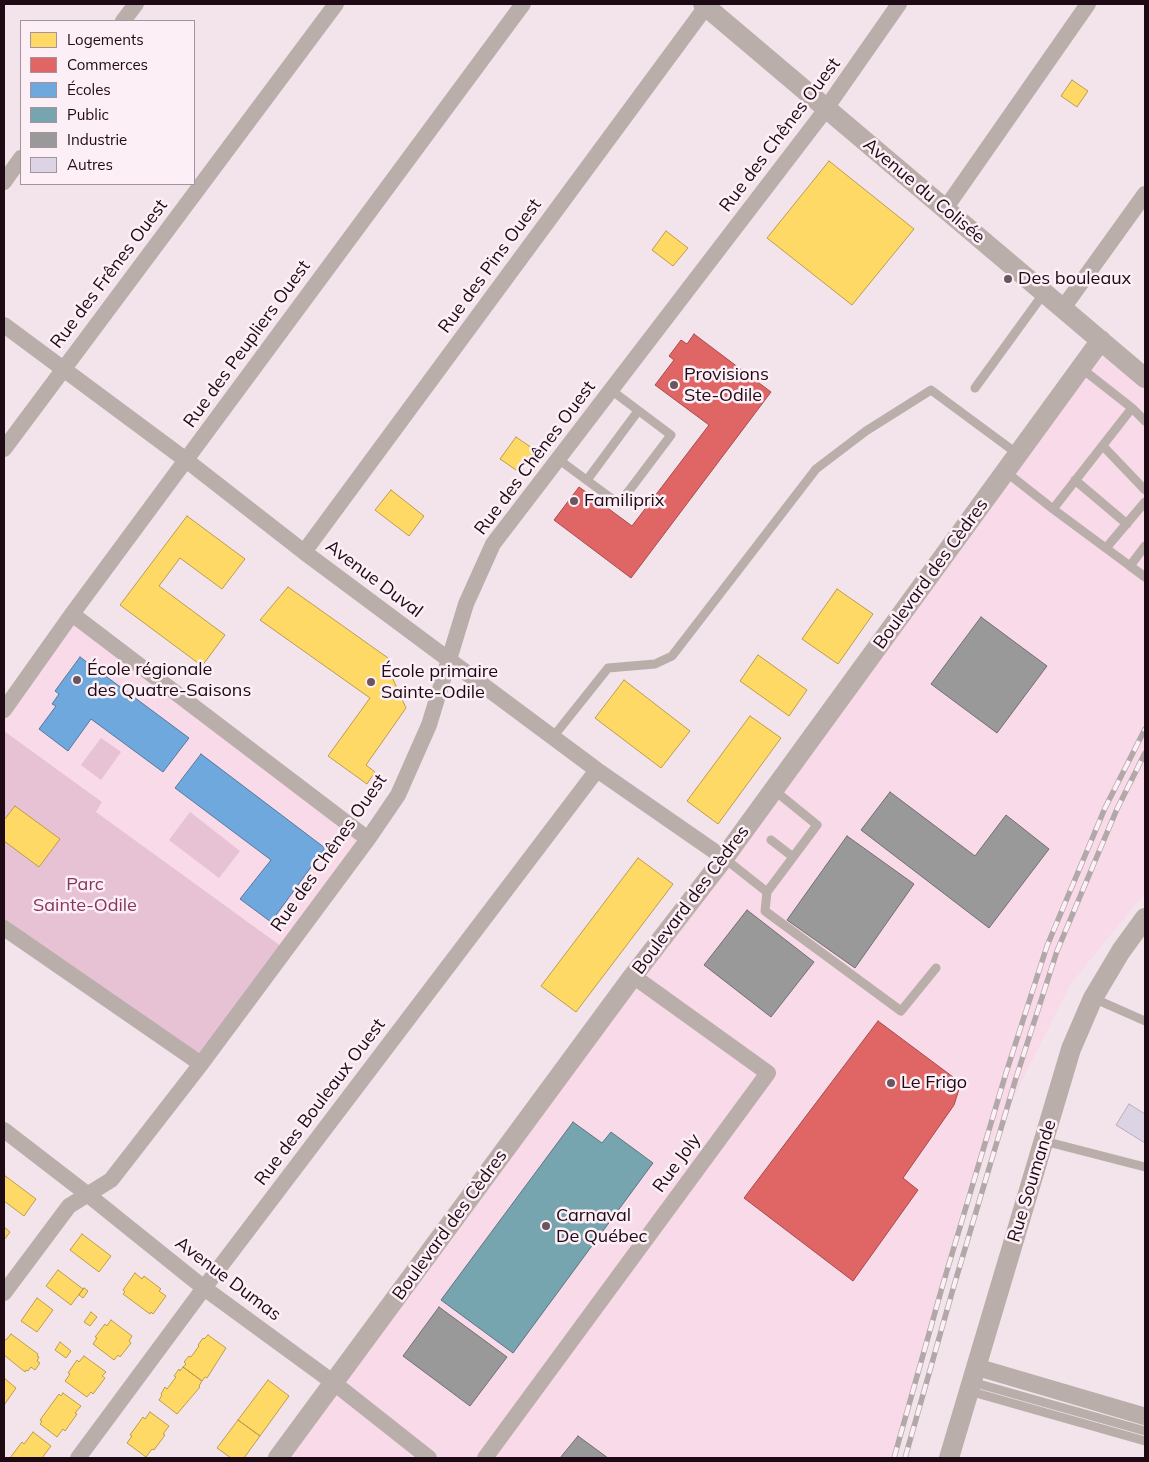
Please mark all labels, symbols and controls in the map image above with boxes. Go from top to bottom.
legend [20,20,195,185]
text: Logements [67,30,144,49]
street label: Rue des Chênes Ouest [715,54,845,216]
text: Commerces [67,55,148,74]
text: Écoles [67,80,111,99]
text: Public [67,105,109,124]
text: Industrie [67,130,127,149]
street label: Avenue du Colisée [859,134,989,248]
text: Autres [67,155,113,174]
street label: Rue des Frênes Ouest [46,195,172,353]
street label: Rue des Pins Ouest [434,195,546,337]
street label: Rue des Peupliers Ouest [179,256,315,432]
place label: Des bouleaux [1018,268,1131,290]
marker: Des bouleaux [1002,273,1014,285]
place label: Provisions Ste-Odile [684,364,769,406]
street label: Rue des Chênes Ouest [470,377,600,539]
marker: Provisions Ste-Odile [668,379,680,391]
place label: Familiprix [584,490,664,512]
marker: Familiprix [568,495,580,507]
street label: Boulevard des Cèdres [869,495,993,653]
street label: Avenue Duval [321,536,427,622]
place label: École régionale des Quatre-Saisons [87,659,251,702]
place label: École primaire Sainte-Odile [381,661,498,704]
marker: École régionale des Quatre-Saisons [71,674,83,686]
marker: École primaire Sainte-Odile [365,676,377,688]
street label: Rue des Chênes Ouest [266,770,392,936]
street label: Boulevard des Cèdres [628,821,754,979]
park label: Parc Sainte-Odile [33,874,137,916]
street label: Rue des Bouleaux Ouest [250,1014,390,1190]
place label: Le Frigo [901,1072,967,1094]
marker: Le Frigo [885,1077,897,1089]
street label: Rue Soumande [1003,1117,1061,1245]
street label: Rue Joly [648,1129,706,1197]
street label: Boulevard des Cèdres [388,1146,512,1304]
place label: Carnaval De Québec [556,1205,648,1248]
marker: Carnaval De Québec [540,1220,552,1232]
street label: Avenue Dumas [171,1232,285,1326]

